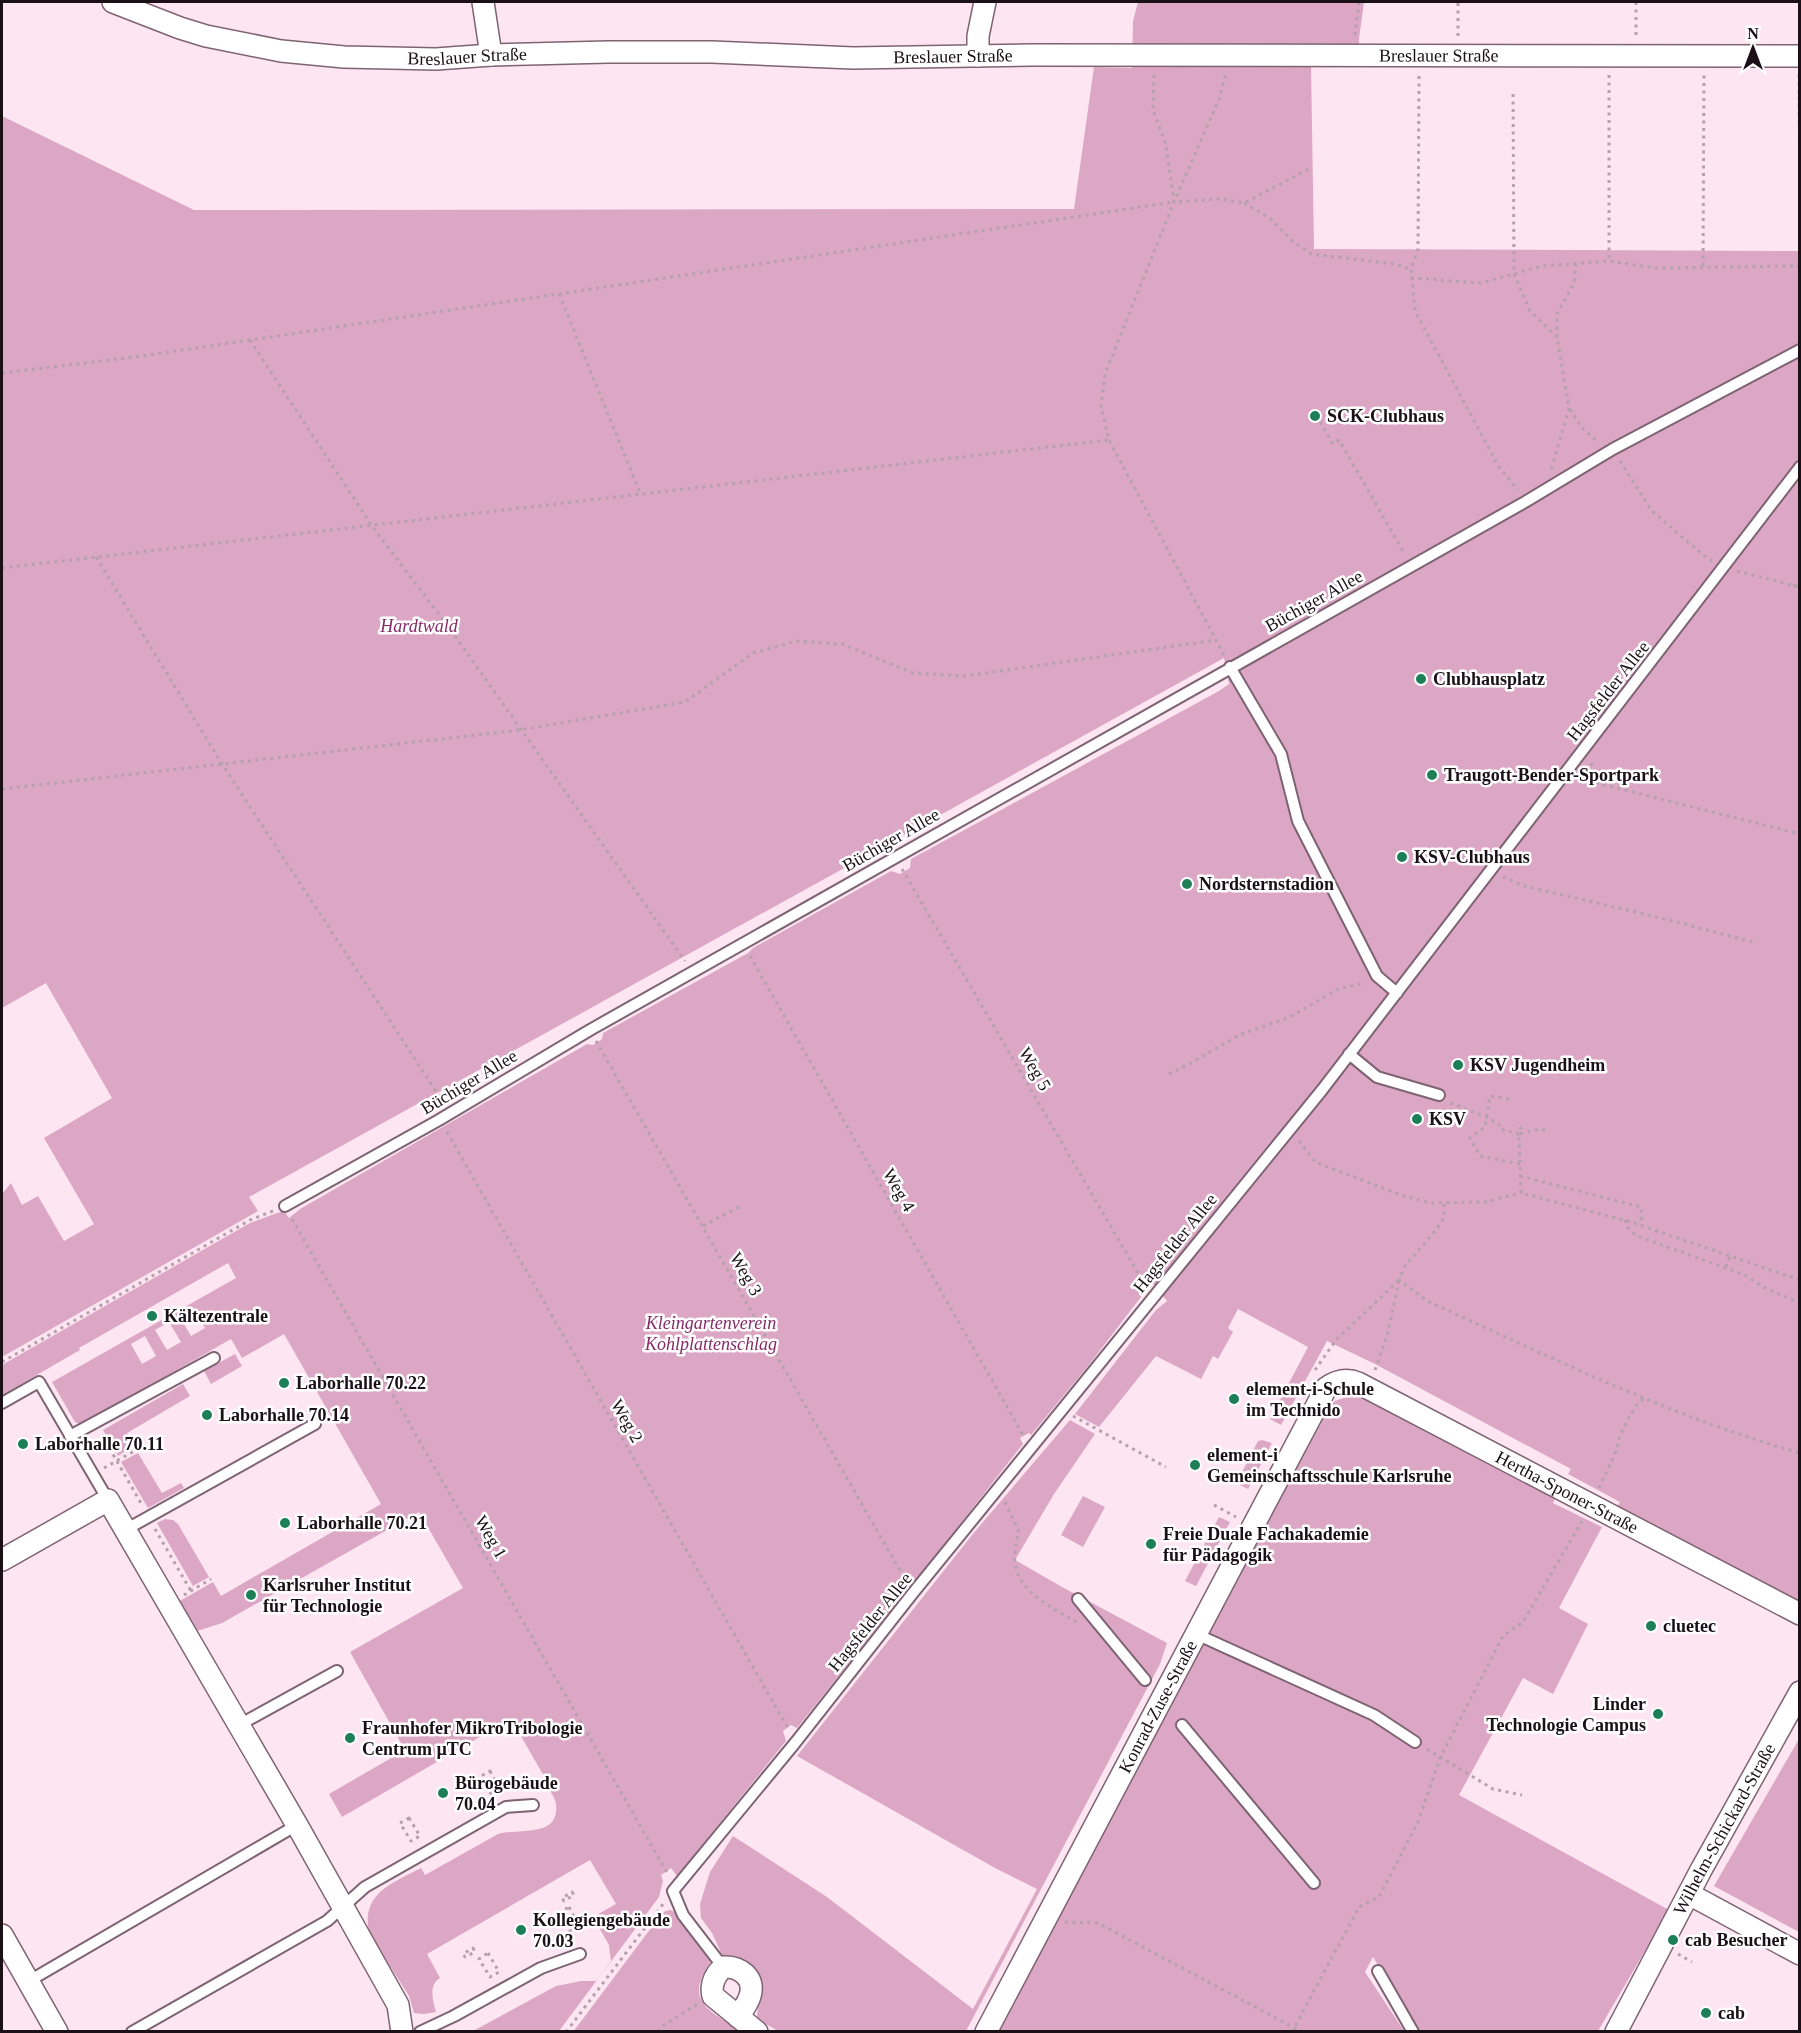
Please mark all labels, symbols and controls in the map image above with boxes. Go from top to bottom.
north arrow [1723,18,1783,78]
text: N [1747,25,1759,42]
street label: Breslauer Straße [407,44,527,69]
street label: Breslauer Straße [893,45,1013,67]
street label: Breslauer Straße [1379,45,1499,66]
place label: SCK-Clubhaus [1327,406,1444,426]
marker: SCK-Clubhaus [1308,409,1322,423]
street label: Büchiger Allee [1262,566,1366,636]
park label: Hardtwald [379,616,459,636]
street label: Hagsfelder Allee [1563,637,1653,745]
place label: Clubhausplatz [1433,669,1545,689]
marker: Clubhausplatz [1414,672,1428,686]
place label: Traugott-Bender-Sportpark [1444,765,1659,785]
marker: Traugott-Bender-Sportpark [1425,768,1439,782]
street label: Büchiger Allee [839,804,943,876]
place label: KSV-Clubhaus [1414,847,1530,867]
marker: KSV-Clubhaus [1395,850,1409,864]
place label: Nordsternstadion [1199,874,1334,894]
marker: Nordsternstadion [1180,877,1194,891]
street label: Weg 5 [1015,1044,1055,1094]
street label: Büchiger Allee [417,1045,521,1119]
place label: KSV Jugendheim [1470,1055,1605,1075]
marker: KSV Jugendheim [1451,1058,1465,1072]
place label: KSV [1429,1109,1466,1129]
marker: KSV [1410,1112,1424,1126]
street label: Weg 4 [879,1165,919,1215]
street label: Hagsfelder Allee [1129,1190,1221,1296]
street label: Weg 3 [726,1249,766,1299]
place label: Kältezentrale [164,1306,268,1326]
marker: Kältezentrale [145,1309,159,1323]
park label: Kleingartenverein Kohlplattenschlag [644,1313,777,1354]
place label: Laborhalle 70.22 [296,1373,426,1393]
marker: Laborhalle 70.22 [277,1376,291,1390]
place label: element-i-Schule im Technido [1246,1379,1374,1420]
marker: element-i-Schule im Technido [1227,1392,1241,1406]
street label: Weg 2 [607,1396,647,1446]
place label: Laborhalle 70.14 [219,1405,349,1425]
marker: Laborhalle 70.14 [200,1408,214,1422]
place label: Laborhalle 70.11 [35,1434,164,1454]
marker: Laborhalle 70.11 [16,1437,30,1451]
place label: element-i Gemeinschaftsschule Karlsruhe [1207,1445,1452,1486]
street label: Hertha-Sponer-Straße [1492,1447,1642,1538]
marker: element-i Gemeinschaftsschule Karlsruhe [1188,1458,1202,1472]
street label: Weg 1 [471,1512,511,1562]
place label: Laborhalle 70.21 [297,1513,427,1533]
marker: Laborhalle 70.21 [278,1516,292,1530]
place label: Freie Duale Fachakademie für Pädagogik [1163,1524,1369,1565]
marker: Freie Duale Fachakademie für Pädagogik [1144,1537,1158,1551]
street label: Hagsfelder Allee [824,1569,916,1675]
place label: Karlsruher Institut für Technologie [263,1575,411,1616]
marker: Karlsruher Institut für Technologie [244,1588,258,1602]
place label: cluetec [1663,1616,1716,1636]
marker: cluetec [1644,1619,1658,1633]
street label: Konrad-Zuse-Straße [1115,1637,1201,1776]
place label: Linder Technologie Campus [1486,1694,1646,1735]
marker: Linder Technologie Campus [1651,1707,1665,1721]
place label: Fraunhofer MikroTribologie Centrum µTC [362,1718,583,1759]
marker: Fraunhofer MikroTribologie Centrum µTC [343,1731,357,1745]
street label: Wilhelm-Schickard-Straße [1669,1740,1779,1918]
place label: Bürogebäude 70.04 [455,1773,558,1814]
marker: Bürogebäude 70.04 [436,1786,450,1800]
place label: Kollegiengebäude 70.03 [533,1910,670,1951]
marker: Kollegiengebäude 70.03 [514,1923,528,1937]
place label: cab Besucher [1685,1930,1788,1950]
marker: cab Besucher [1666,1933,1680,1947]
place label: cab [1718,2003,1745,2023]
marker: cab [1699,2006,1713,2020]

